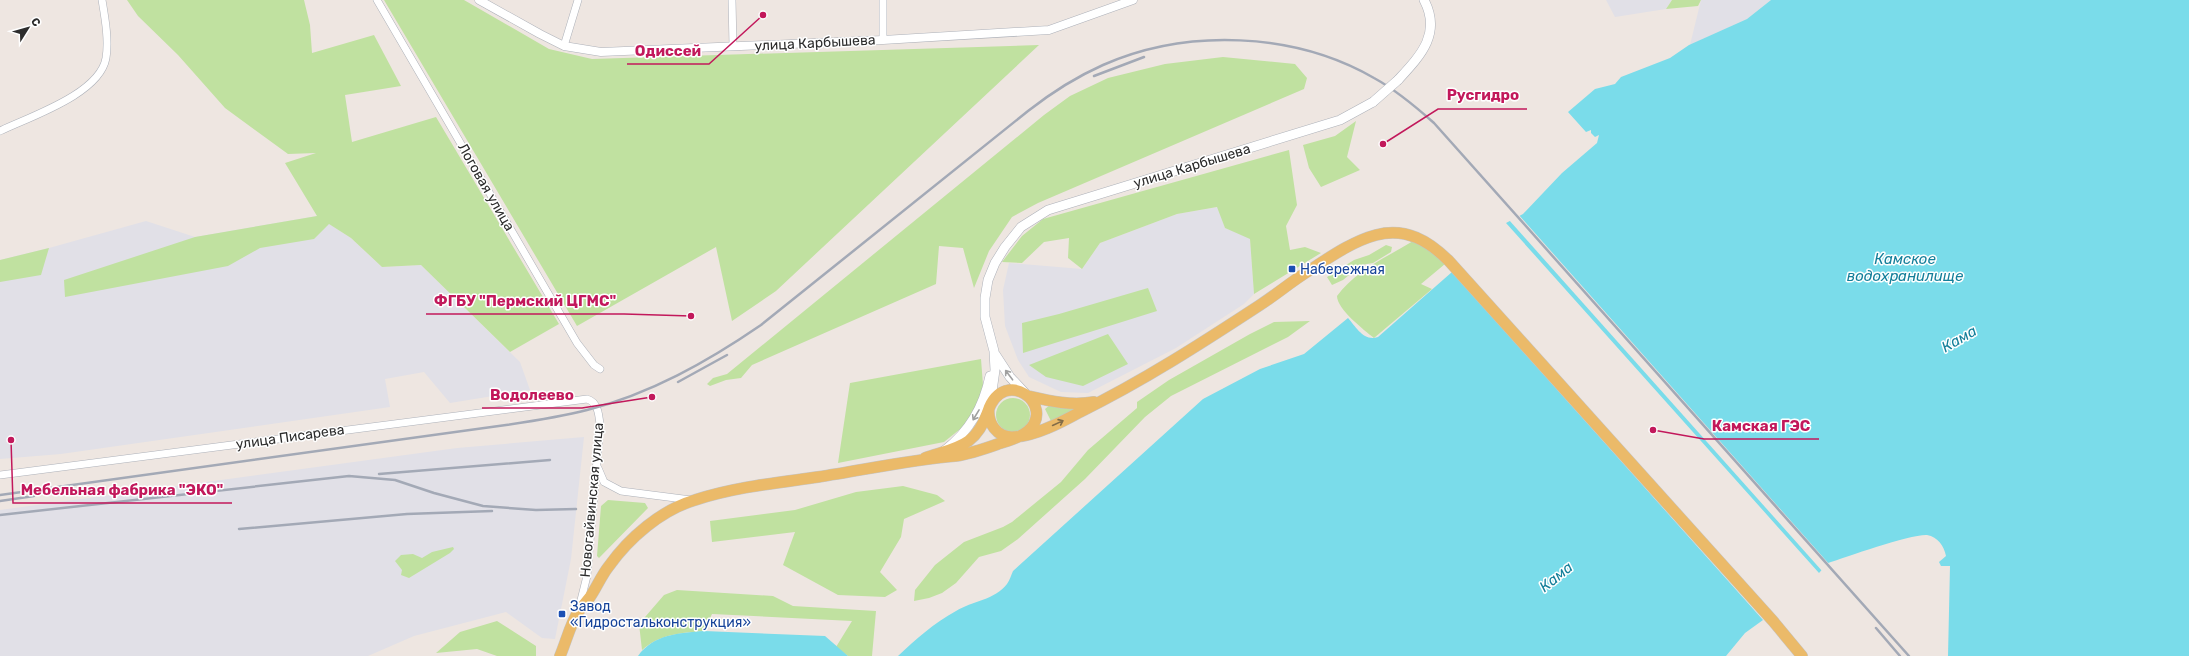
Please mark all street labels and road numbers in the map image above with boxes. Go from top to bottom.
street label: улица Карбышева [754,31,876,55]
street label: Логовая улица [454,140,518,234]
street label: улица Карбышева [1132,140,1252,192]
street label: улица Писарева [235,421,345,453]
street label: Новогайвинская улица [577,422,607,578]

